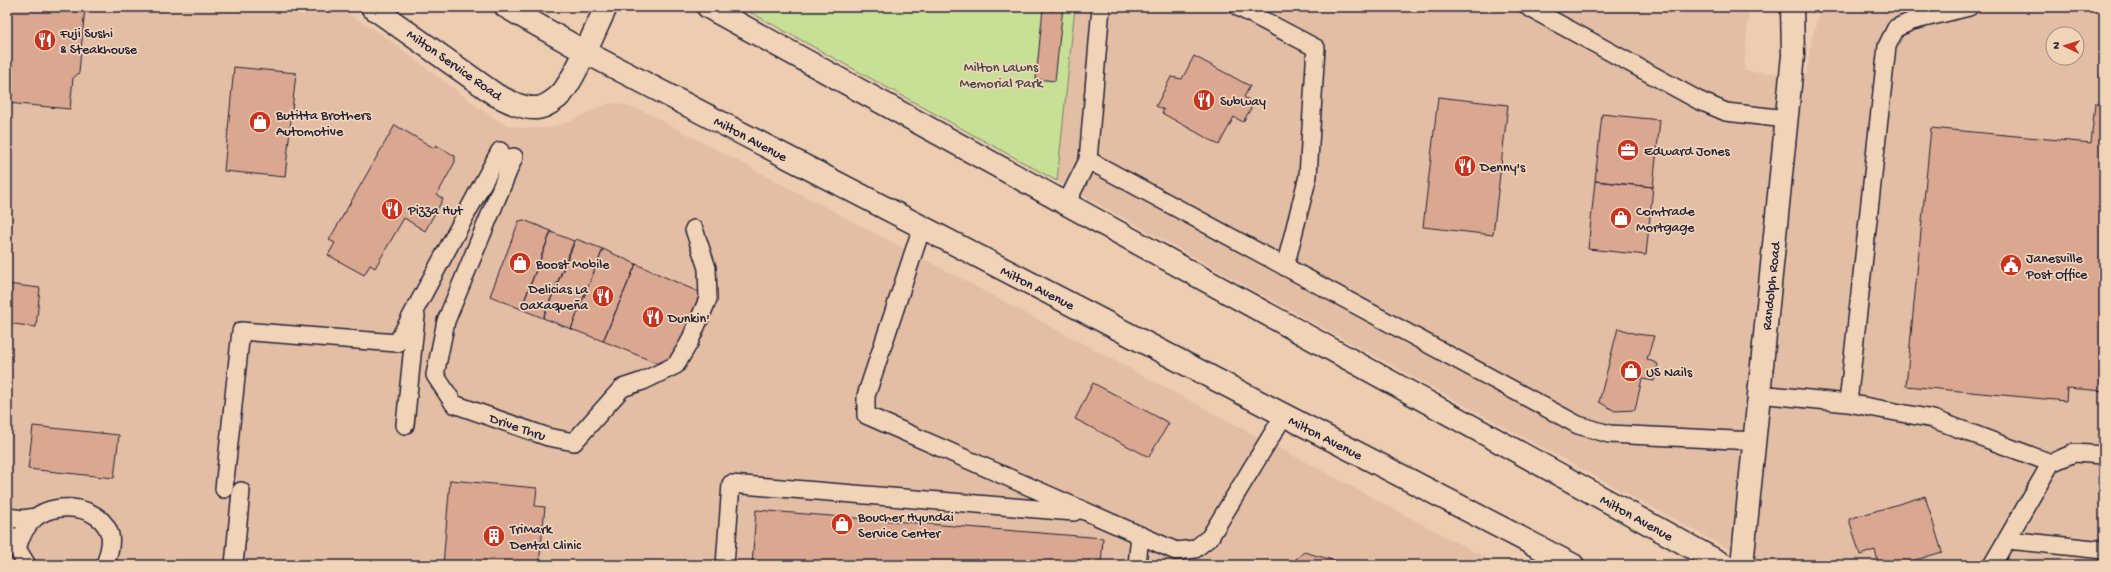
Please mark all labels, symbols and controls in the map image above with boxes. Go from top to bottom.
place label: Fuji Sushi & Steakhouse [59,26,138,59]
north arrow [2045,26,2085,66]
restaurant icon: Fuji Sushi & Steakhouse [32,27,58,53]
street label: Milton Service Road [403,27,506,106]
text: N [2051,41,2063,49]
park label: Milton Lawns Memorial Park [959,60,1044,93]
restaurant icon: Subway [1191,87,1217,113]
place label: Subway [1220,94,1266,111]
place label: Butitta Brothers Automotive [275,108,372,141]
shop icon: Butitta Brothers Automotive [247,109,273,135]
street label: Milton Avenue [710,114,790,167]
office icon: Edward Jones [1615,137,1641,163]
place label: Edward Jones [1644,144,1731,161]
restaurant icon: Denny's [1452,153,1478,179]
place label: Denny's [1479,160,1526,177]
restaurant icon: Pizza Hut [379,196,405,222]
place label: Pizza Hut [407,203,464,220]
place label: Comtrade Mortgage [1636,204,1695,237]
shop icon: Comtrade Mortgage [1608,205,1634,231]
street label: Randolph Road [1759,240,1786,331]
shop icon: Boost Mobile [507,250,533,276]
place label: Janesville Post Office [2025,251,2088,284]
public building icon: Janesville Post Office [1998,252,2024,278]
place label: Boost Mobile [535,257,610,274]
street label: Milton Avenue [997,263,1077,316]
place label: Delicias La Oaxaqueña [520,282,589,315]
restaurant icon: Delicias La Oaxaqueña [590,283,616,309]
restaurant icon: Dunkin' [640,304,666,330]
place label: Dunkin' [667,311,710,328]
shop icon: US Nails [1618,358,1644,384]
place label: US Nails [1646,365,1693,382]
street label: Drive Thru [486,411,548,446]
street label: Milton Avenue [1285,413,1365,466]
street label: Milton Avenue [1596,492,1676,547]
place label: Boucher Hyundai Service Center [857,510,954,543]
shop icon: Boucher Hyundai Service Center [829,511,855,537]
place label: TriMark Dental Clinic [509,522,582,555]
building icon: TriMark Dental Clinic [481,523,507,549]

